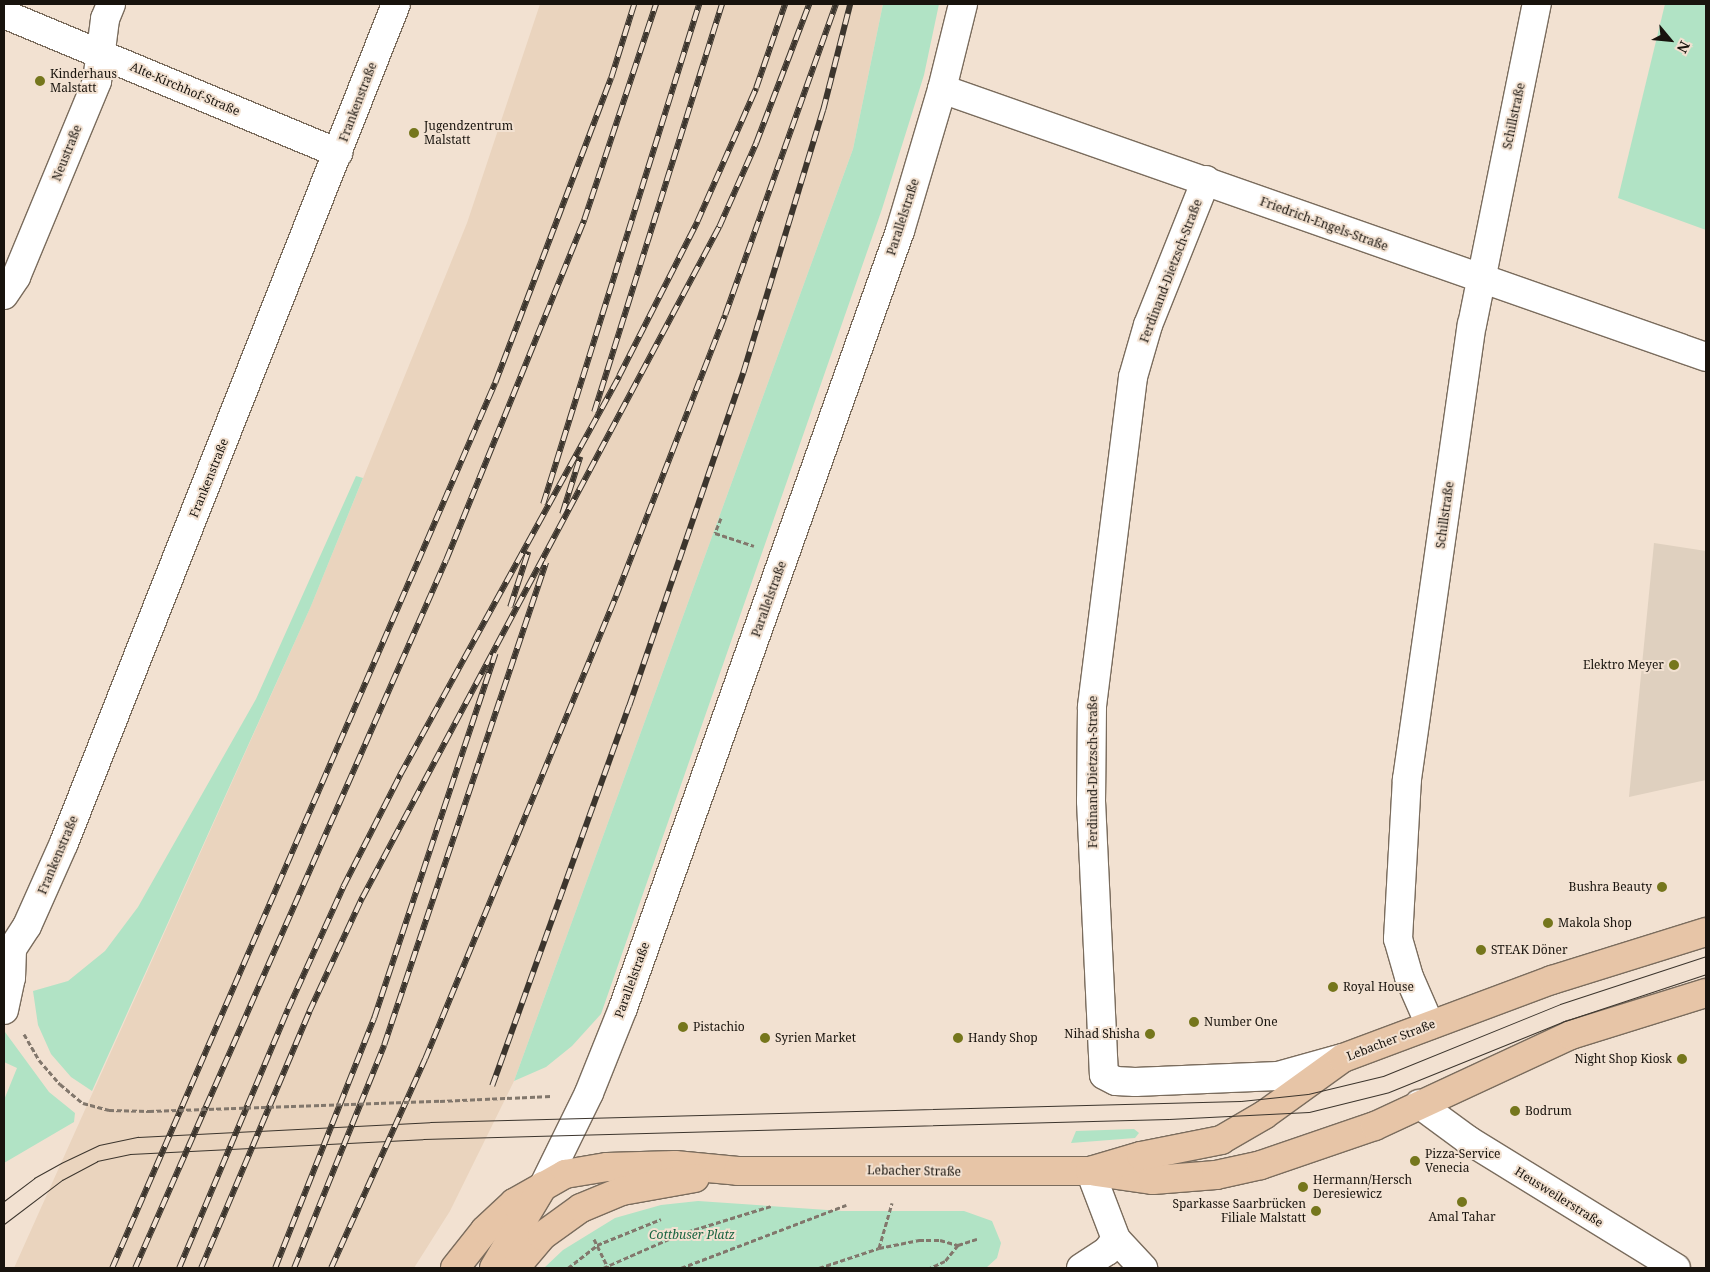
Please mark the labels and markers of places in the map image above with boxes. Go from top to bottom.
place label: Kinderhaus Malstatt [50,67,117,95]
marker: Kinderhaus Malstatt [34,75,46,87]
place label: Jugendzentrum Malstatt [424,119,513,147]
marker: Jugendzentrum Malstatt [408,127,420,139]
place label: Elektro Meyer [1583,658,1664,672]
marker: Elektro Meyer [1668,659,1680,671]
place label: Bushra Beauty [1569,880,1652,894]
marker: Bushra Beauty [1656,881,1668,893]
place label: Makola Shop [1558,916,1632,930]
marker: Makola Shop [1542,917,1554,929]
place label: STEAK Döner [1491,943,1568,957]
marker: STEAK Döner [1475,944,1487,956]
place label: Royal House [1343,980,1414,994]
marker: Royal House [1327,981,1339,993]
place label: Number One [1204,1015,1278,1029]
marker: Number One [1188,1016,1200,1028]
place label: Pistachio [693,1020,745,1034]
marker: Pistachio [677,1021,689,1033]
place label: Nihad Shisha [1064,1027,1140,1041]
marker: Nihad Shisha [1144,1028,1156,1040]
place label: Syrien Market [775,1031,856,1045]
place label: Handy Shop [968,1031,1038,1045]
marker: Syrien Market [759,1032,771,1044]
marker: Handy Shop [952,1032,964,1044]
place label: Night Shop Kiosk [1574,1052,1672,1066]
marker: Night Shop Kiosk [1676,1053,1688,1065]
place label: Bodrum [1525,1104,1572,1118]
marker: Bodrum [1509,1105,1521,1117]
place label: Pizza-Service Venecia [1425,1147,1501,1175]
marker: Pizza-Service Venecia [1409,1155,1421,1167]
place label: Hermann/Hersch Deresiewicz [1313,1173,1412,1201]
marker: Hermann/Hersch Deresiewicz [1297,1181,1309,1193]
marker: Amal Tahar [1456,1196,1468,1208]
place label: Sparkasse Saarbrücken Filiale Malstatt [1172,1197,1306,1225]
marker: Sparkasse Saarbrücken Filiale Malstatt [1310,1205,1322,1217]
place label: Amal Tahar [1428,1210,1496,1224]

